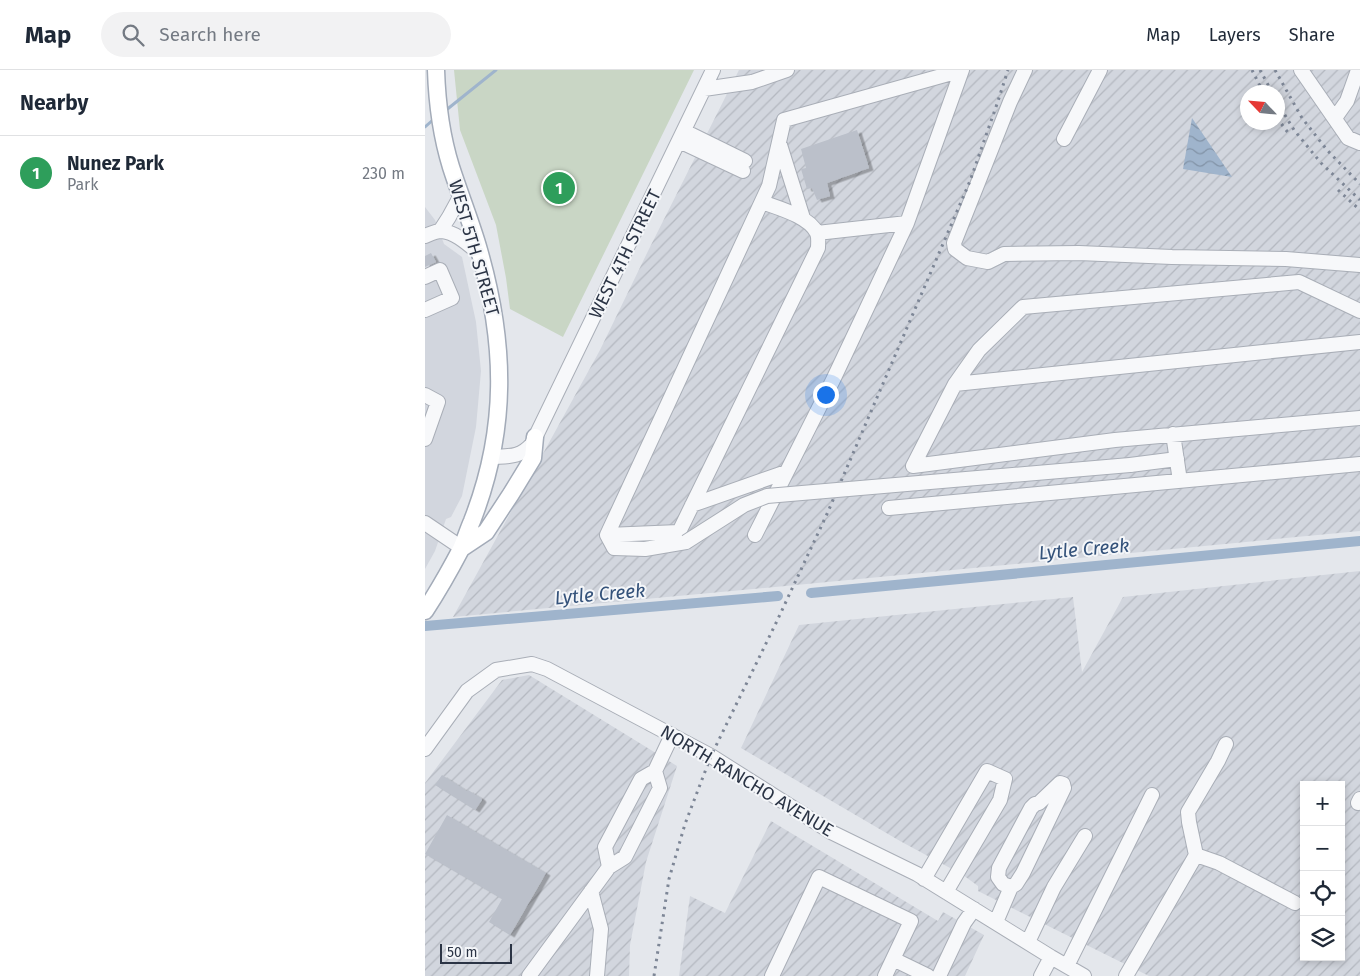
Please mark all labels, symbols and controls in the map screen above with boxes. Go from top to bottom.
search box [101,12,451,57]
text: Map [25,21,71,49]
icon: search [119,21,147,49]
text: Search here [159,23,261,46]
text: Map [1146,24,1181,46]
text: Layers [1209,24,1261,46]
text: Share [1289,24,1335,46]
north arrow [1240,85,1285,130]
text: Nearby [20,90,88,116]
text: Nunez Park [67,152,164,175]
text: 1 [32,164,40,183]
text: 230 m [362,164,405,183]
pin: 1 [543,169,575,207]
text: Park [67,175,99,194]
street label: WEST 5TH STREET [444,177,504,319]
street label: WEST 4TH STREET [584,185,666,322]
your location [813,382,839,408]
water label: Lytle Creek [1038,534,1130,564]
water label: Lytle Creek [554,579,646,609]
street label: NORTH RANCHO AVENUE [656,721,838,841]
map controls [1300,781,1345,961]
button: + [1300,781,1345,826]
button: − [1300,826,1345,871]
button: locate [1300,871,1345,916]
button: layers [1300,916,1345,961]
scale bar [440,941,513,964]
text: 50 m [447,944,478,961]

